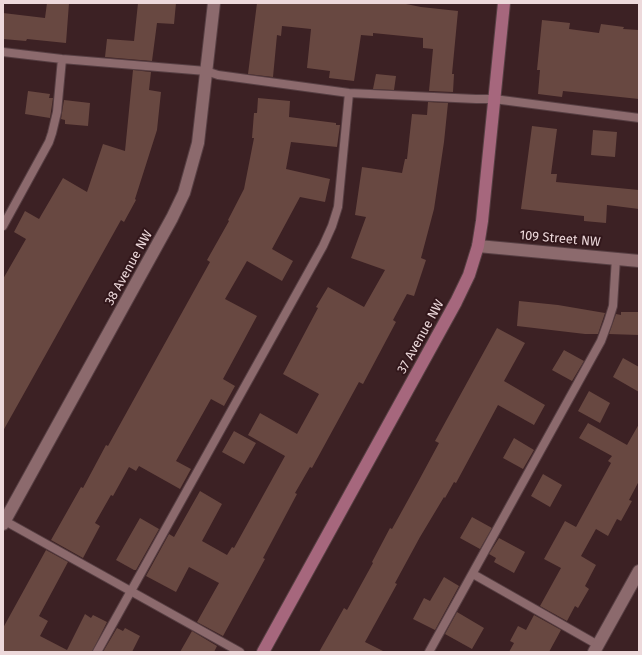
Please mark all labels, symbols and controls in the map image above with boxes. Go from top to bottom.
street label: 38 Avenue NW [102,228,156,308]
street label: 109 Street NW [519,228,601,250]
street label: 37 Avenue NW [394,297,448,377]

